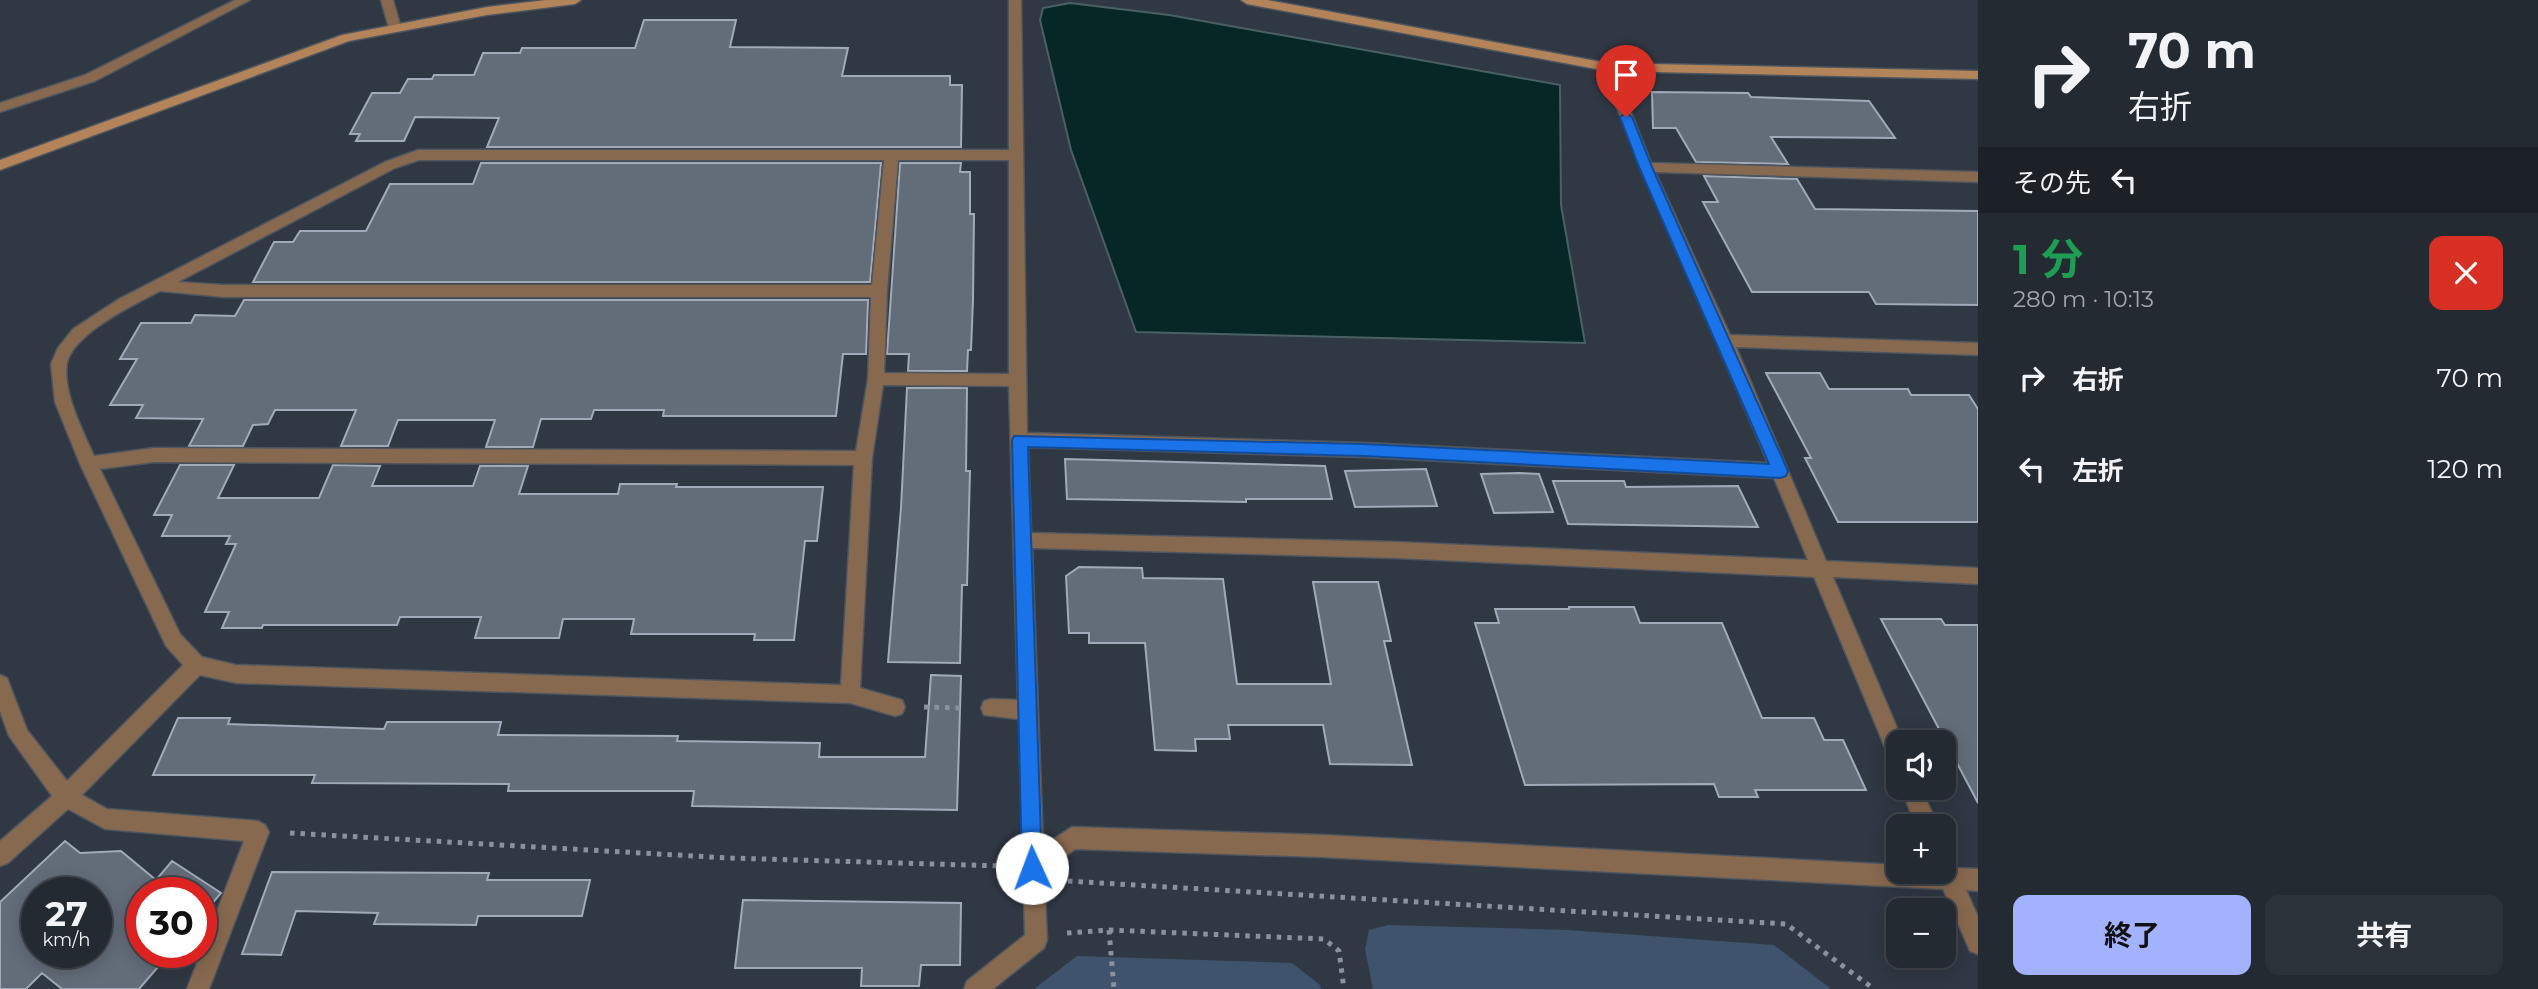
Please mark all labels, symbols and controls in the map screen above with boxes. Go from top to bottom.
text: 70 m [2128,21,2256,80]
icon: right [2013,28,2104,119]
pin [1596,45,1656,117]
icon: arrive [1607,56,1645,94]
text: 右折 [2128,87,2192,126]
icon: left [2105,161,2143,199]
text: その先 [2013,167,2091,199]
text: 1 分 [2013,233,2083,285]
button: close [2429,236,2503,310]
text: 280 m · 10:13 [2013,285,2154,313]
icon: right [2013,359,2051,397]
text: 70 m [2437,362,2503,394]
text: 右折 [2072,364,2124,396]
icon: left [2013,450,2051,488]
text: 120 m [2427,453,2503,485]
text: 左折 [2072,455,2124,487]
map controls [1886,730,1956,968]
button: sound [1886,730,1956,800]
button: + [1886,814,1956,884]
position arrow [995,831,1069,905]
speed limit sign: 30 [126,877,217,968]
text: 27 [45,892,88,935]
button: 終了 [2013,895,2251,975]
button: 共有 [2265,895,2503,975]
button: − [1886,898,1956,968]
text: km/h [42,929,91,951]

